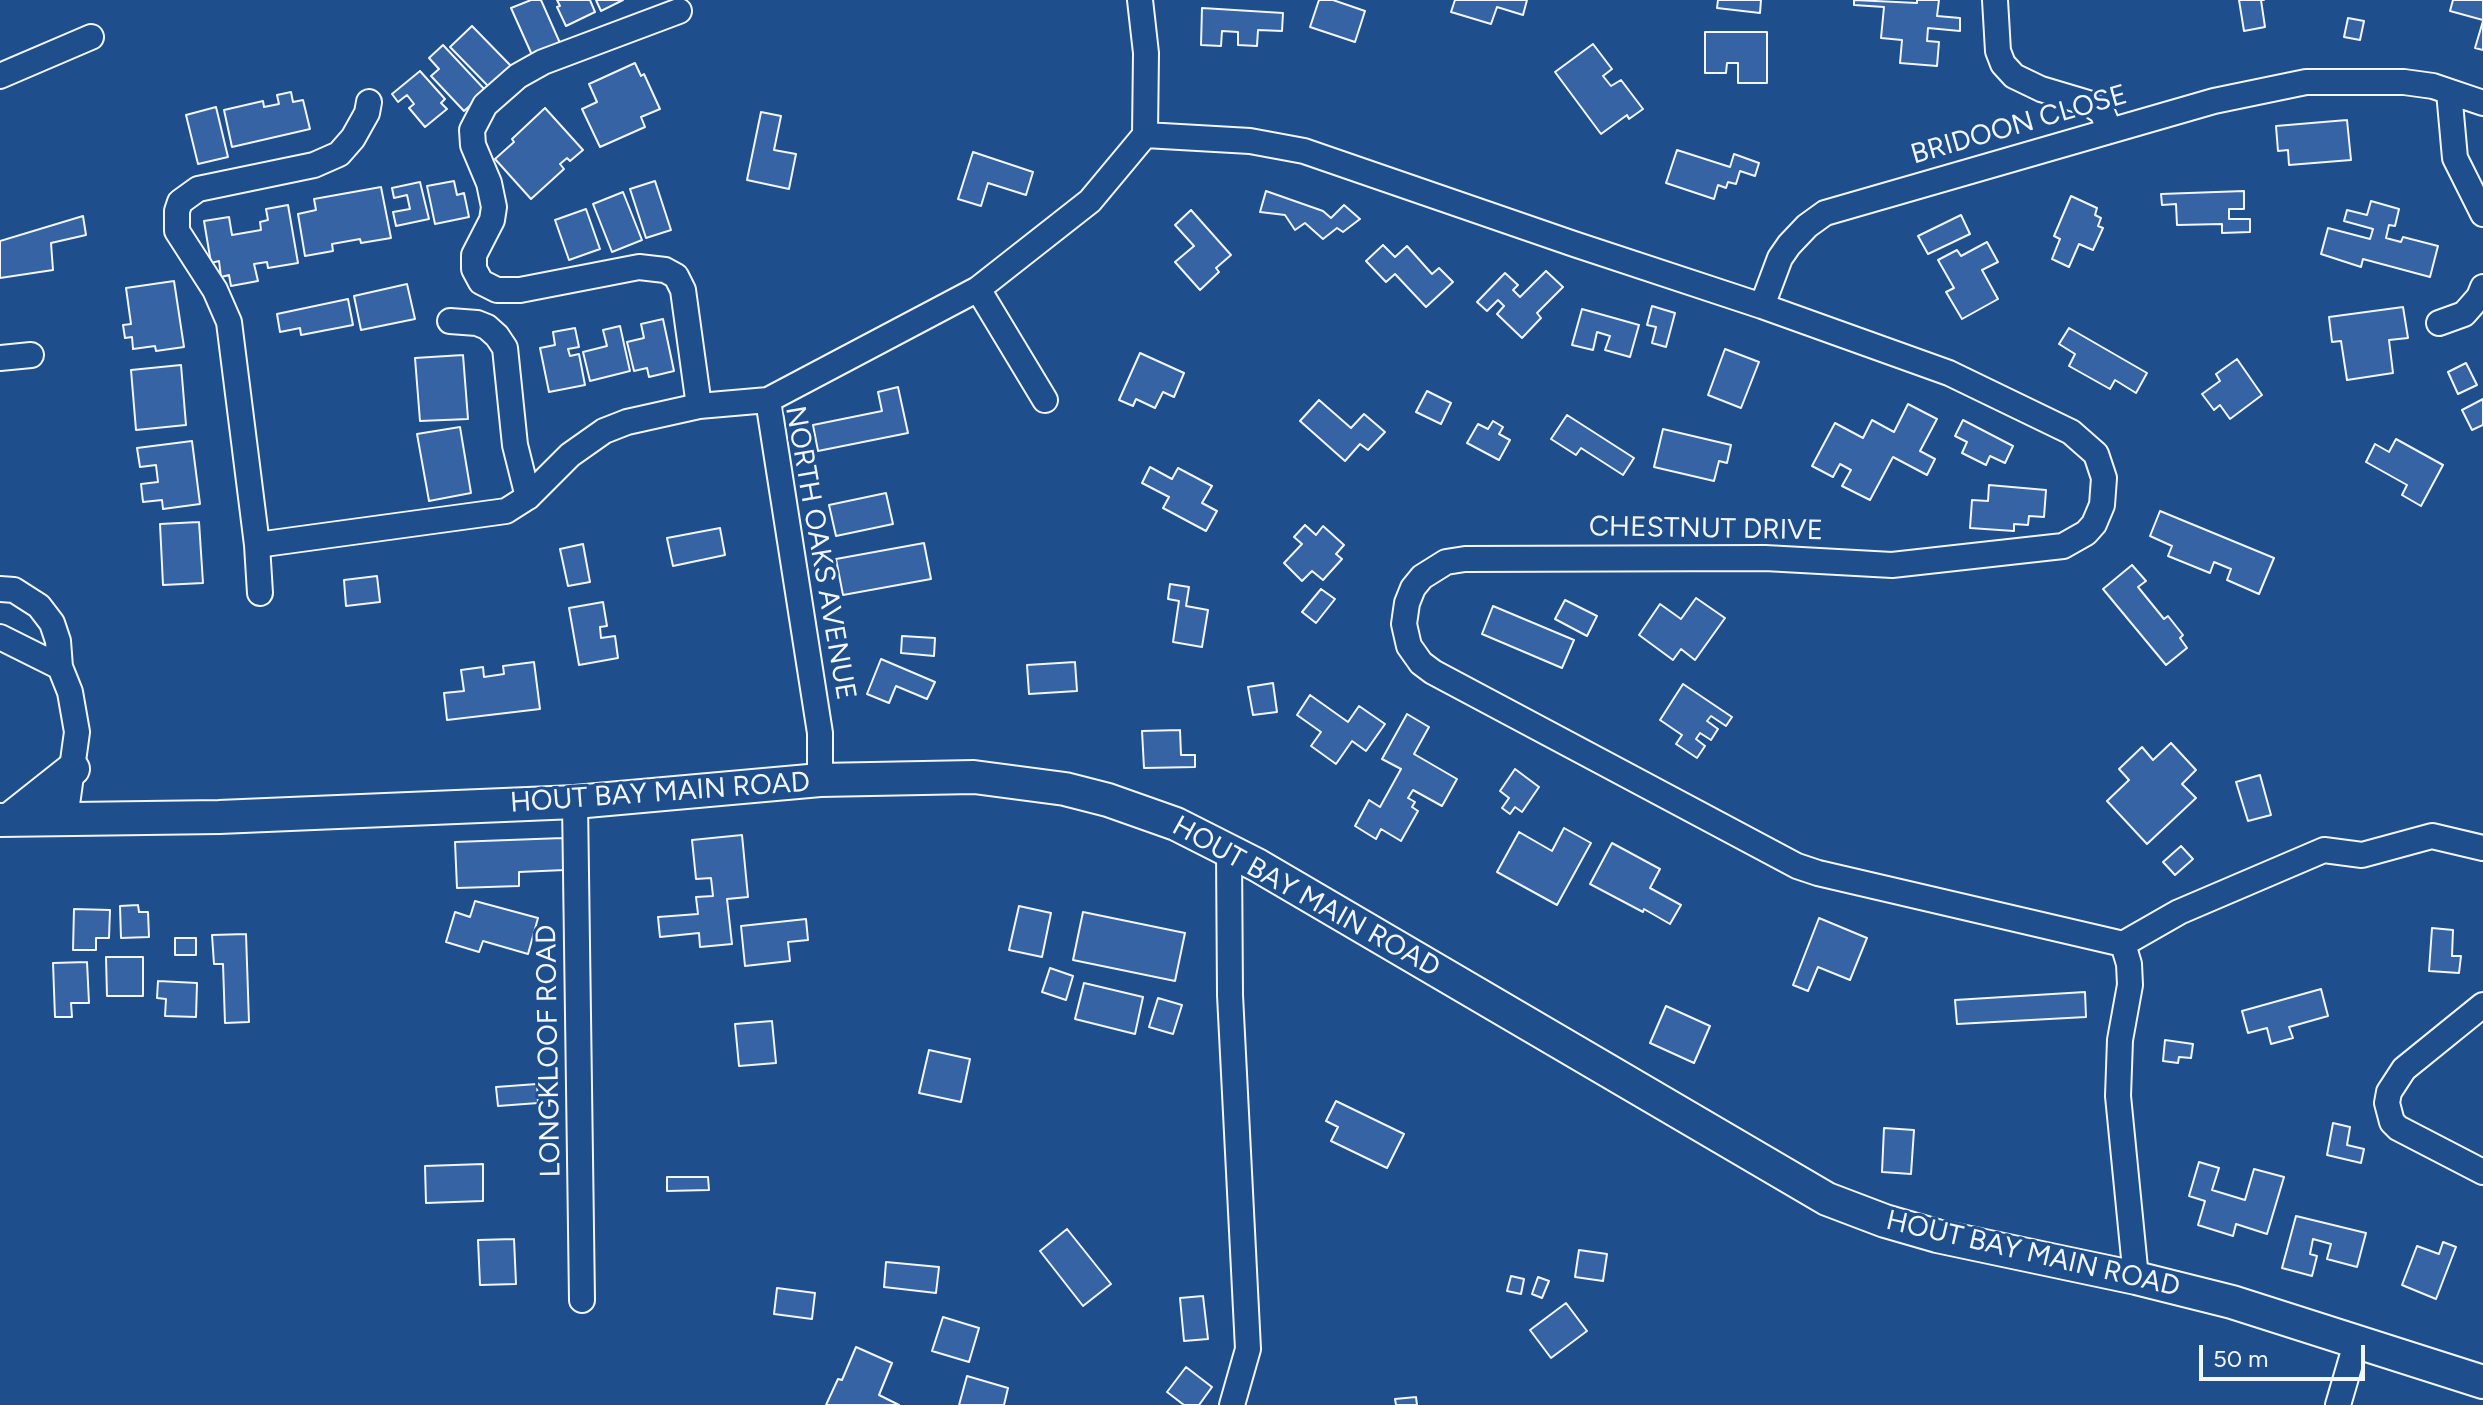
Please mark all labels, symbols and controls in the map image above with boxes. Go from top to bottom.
street label: BRIDOON CLOSE [1907,78,2131,172]
street label: NORTH OAKS AVENUE [778,403,862,703]
street label: CHESTNUT DRIVE [1589,510,1823,548]
street label: HOUT BAY MAIN ROAD [509,766,811,820]
street label: HOUT BAY MAIN ROAD [1166,809,1446,985]
street label: LONGKLOOF ROAD [530,924,568,1178]
street label: HOUT BAY MAIN ROAD [1883,1204,2183,1304]
scale bar [2203,1329,2369,1379]
text: 50 m [2213,1344,2269,1373]

